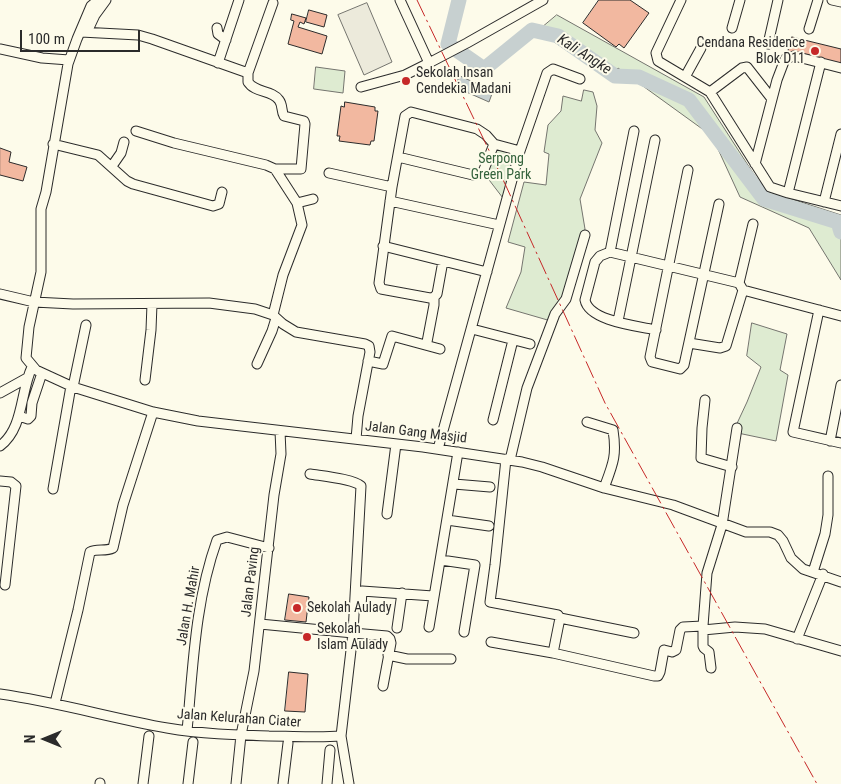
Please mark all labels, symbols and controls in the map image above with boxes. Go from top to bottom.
scale bar [22,20,142,52]
text: 100 m [28,30,65,48]
water label: Kali Angke [554,31,614,79]
place label: Cendana Residence Blok D11 [696,35,805,68]
marker: Cendana Residence Blok D11 [809,45,821,57]
place label: Sekolah Insan Cendekia Madani [416,65,511,98]
marker: Sekolah Insan Cendekia Madani [400,75,412,87]
park label: Serpong Green Park [471,151,531,184]
street label: Jalan Gang Masjid [364,418,468,448]
street label: Jalan Paving [238,546,264,618]
street label: Jalan H. Mahir [174,565,204,647]
place label: Sekolah Aulady [307,600,392,616]
marker: Sekolah Aulady [291,602,303,614]
place label: Sekolah Islam Aulady [317,621,388,654]
marker: Sekolah Islam Aulady [301,631,313,643]
street label: Jalan Kelurahan Ciater [176,706,302,732]
north arrow [20,714,70,764]
text: N [22,735,38,743]

